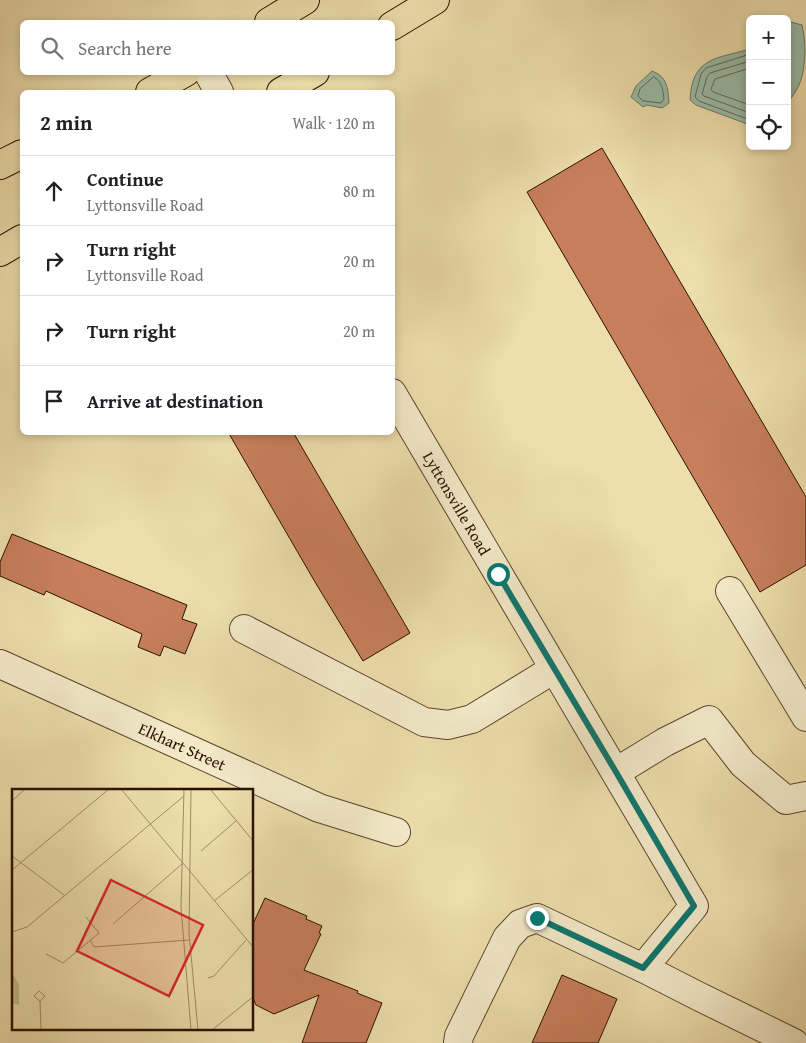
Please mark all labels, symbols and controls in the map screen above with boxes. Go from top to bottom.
map controls [746,15,791,150]
button: + [746,15,791,60]
search box [20,20,395,75]
icon: search [38,34,66,62]
text: Search here [78,34,172,62]
button: − [746,60,791,105]
button: locate [746,105,791,150]
text: 2 min [40,107,92,138]
text: Walk · 120 m [292,111,375,135]
text: Continue [87,165,164,193]
icon: ahead [40,177,68,205]
text: 80 m [343,179,375,203]
text: Lyttonsville Road [87,193,204,217]
text: Turn right [87,235,176,263]
icon: right [40,247,68,275]
text: 20 m [343,249,375,273]
text: Lyttonsville Road [87,263,204,287]
icon: right [40,317,68,345]
text: Turn right [87,317,176,345]
text: 20 m [343,319,375,343]
icon: arrive [40,387,68,415]
text: Arrive at destination [87,387,263,415]
street label: Lyttonsville Road [417,447,497,560]
route start [487,563,510,586]
street label: Elkhart Street [135,716,230,777]
inset map [12,789,254,1030]
route end [526,907,549,930]

